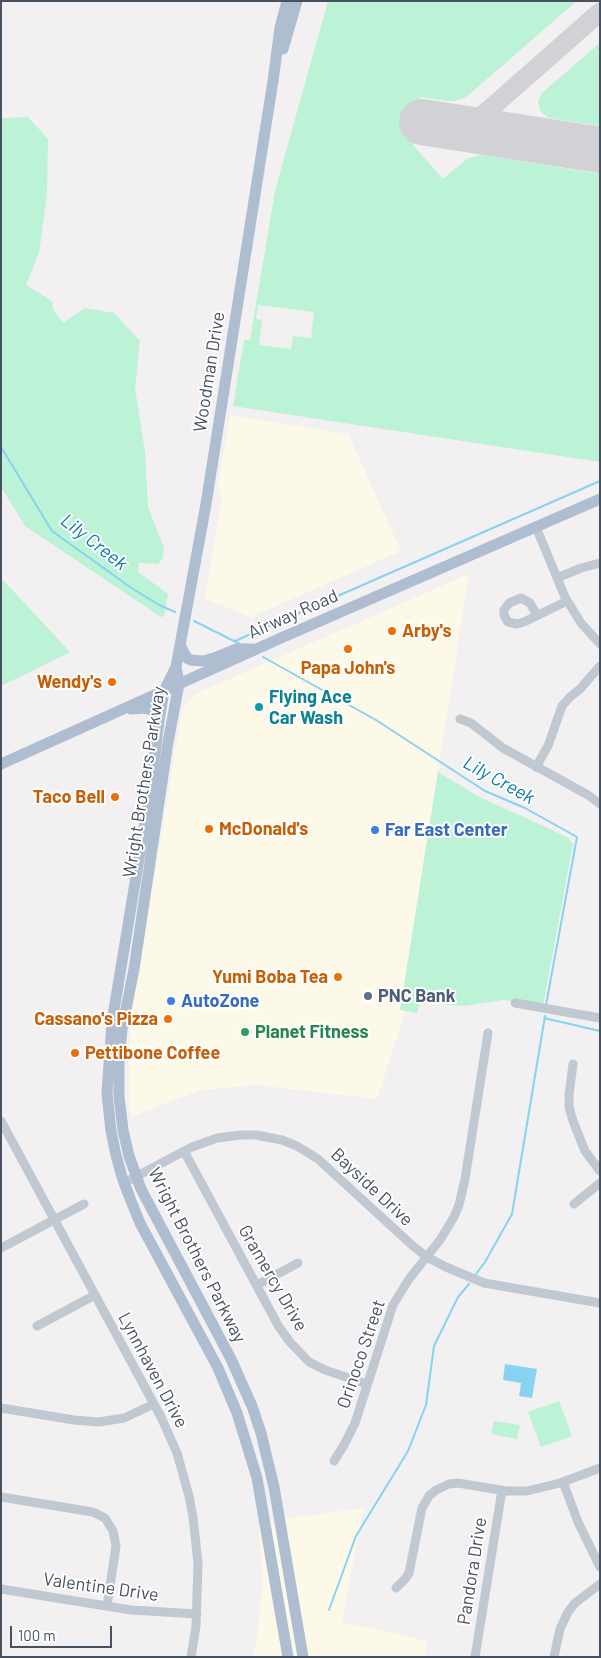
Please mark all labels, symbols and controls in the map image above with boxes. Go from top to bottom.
street label: Woodman Drive [189,310,229,434]
water label: Lily Creek [56,509,132,575]
street label: Airway Road [245,585,341,643]
place label: Arby's [402,620,451,642]
marker: Arby's [386,625,398,637]
marker: Papa John's [342,643,354,655]
place label: Papa John's [301,657,395,679]
place label: Wendy's [37,671,102,693]
marker: Wendy's [106,676,118,688]
street label: Wright Brothers Parkway [118,685,170,879]
place label: Flying Ace Car Wash [269,686,352,729]
marker: Flying Ace Car Wash [253,701,265,713]
water label: Lily Creek [459,751,539,809]
place label: Taco Bell [33,786,105,808]
marker: Taco Bell [109,791,121,803]
place label: McDonald's [219,818,308,840]
place label: Far East Center [385,819,508,841]
marker: McDonald's [203,823,215,835]
marker: Far East Center [369,824,381,836]
place label: Yumi Boba Tea [212,966,328,988]
marker: Yumi Boba Tea [332,971,344,983]
place label: PNC Bank [378,985,455,1007]
place label: AutoZone [181,990,259,1012]
marker: PNC Bank [362,990,374,1002]
marker: AutoZone [165,995,177,1007]
place label: Cassano's Pizza [34,1008,158,1030]
marker: Cassano's Pizza [162,1013,174,1025]
place label: Planet Fitness [255,1021,368,1043]
marker: Planet Fitness [239,1026,251,1038]
place label: Pettibone Coffee [85,1042,220,1064]
marker: Pettibone Coffee [69,1047,81,1059]
street label: Bayside Drive [326,1144,418,1230]
street label: Wright Brothers Parkway [143,1164,251,1346]
street label: Gramercy Drive [234,1221,312,1335]
street label: Orinoco Street [332,1297,390,1411]
street label: Lynnhaven Drive [113,1309,193,1431]
street label: Pandora Drive [453,1516,491,1626]
street label: Valentine Drive [42,1568,160,1606]
scale bar [12,1616,115,1648]
text: 100 m [18,1626,56,1644]

